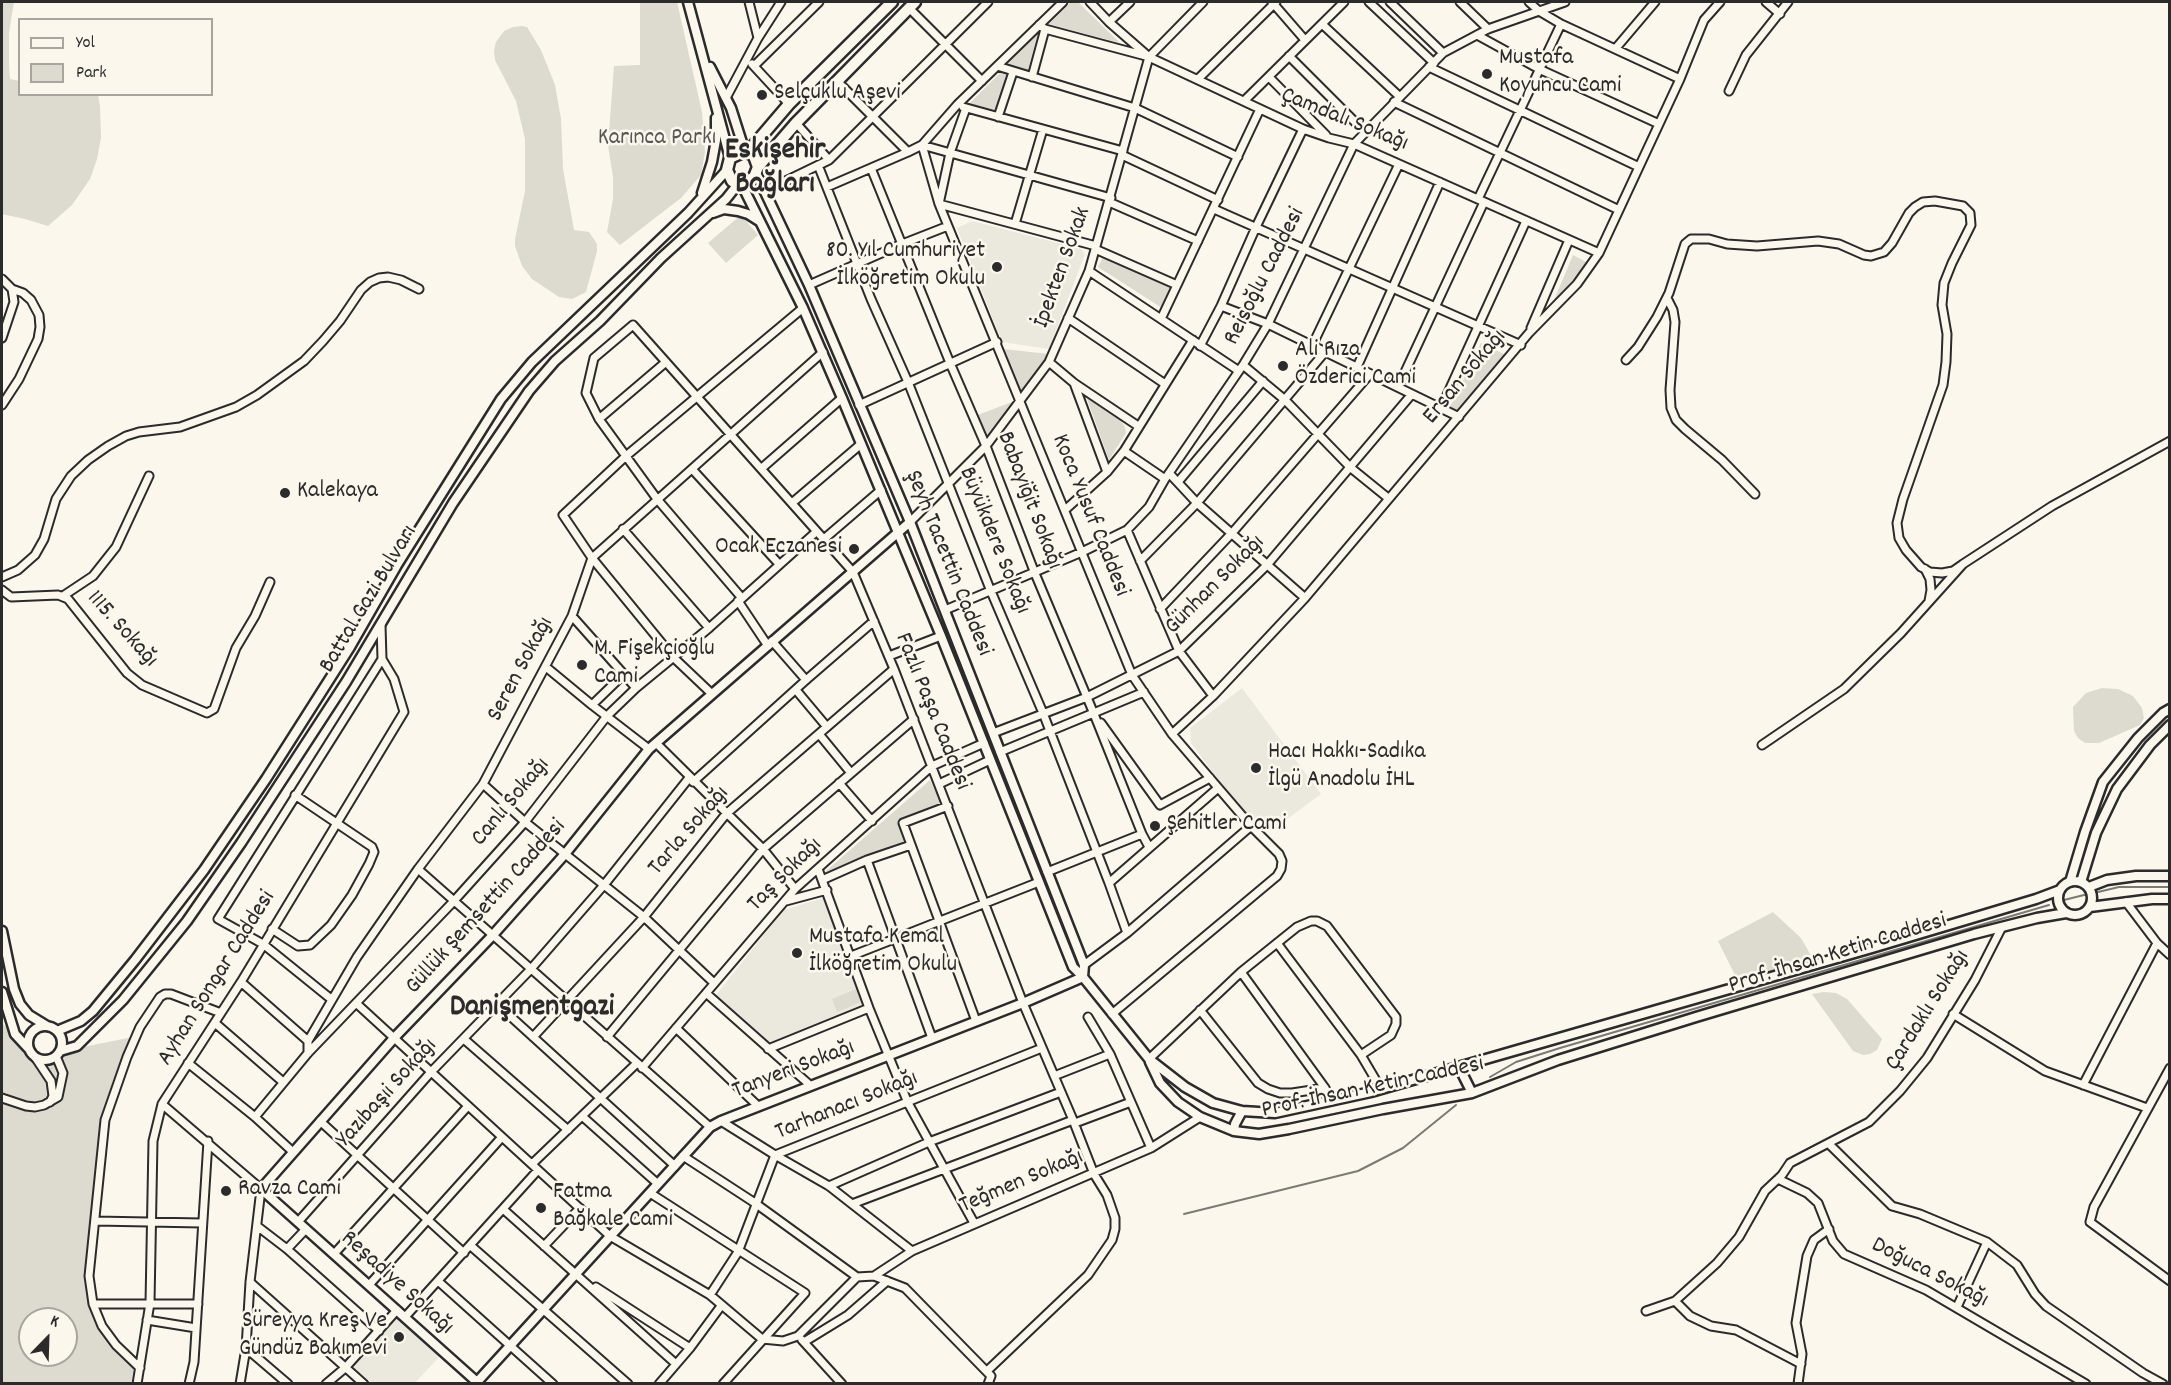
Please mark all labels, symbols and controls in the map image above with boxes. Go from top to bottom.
legend [18,18,213,96]
text: Yol [76,31,95,56]
place label: Mustafa Koyuncu Cami [1499,46,1621,102]
text: Park [76,61,107,86]
marker: Mustafa Koyuncu Cami [1480,67,1494,81]
place label: Selçuklu Aşevi [774,81,901,109]
street label: Çamdalı Sokağı [1276,82,1412,160]
marker: Selçuklu Aşevi [755,88,769,102]
park label: Karınca Parkı [598,126,716,154]
district label: Eskişehir Bağları [725,135,825,206]
street label: İpekten Sokak [1029,204,1099,332]
street label: Reisoğlu Caddesi [1219,204,1313,350]
place label: 80. Yıl Cumhuriyet İlköğretim Okulu [826,239,985,295]
marker: 80. Yıl Cumhuriyet İlköğretim Okulu [990,260,1004,274]
street label: Ersan Sokağı [1418,325,1514,431]
place label: Ali Rıza Özderici Cami [1295,338,1416,394]
marker: Ali Rıza Özderici Cami [1276,359,1290,373]
street label: Babayiğit Sokağı [989,428,1067,574]
street label: Koca Yusuf Caddesi [1043,431,1135,601]
street label: Büyükdere Sokağı [950,463,1036,619]
street label: Şeyh Tacettin Caddesi [897,467,997,661]
place label: Kalekaya [297,479,378,507]
marker: Kalekaya [278,486,292,500]
street label: Battal Gazi Bulvarı [315,521,425,679]
street label: Günhan Sokağı [1160,530,1272,642]
place label: Ocak Eczanesi [715,535,842,563]
marker: Ocak Eczanesi [847,542,861,556]
street label: 1115. Sokağı [79,586,163,674]
street label: Seren Sokağı [482,613,562,727]
street label: Fazlı Paşa Caddesi [886,629,976,795]
place label: M. Fişekçioğlu Cami [594,637,715,693]
marker: M. Fişekçioğlu Cami [575,658,589,672]
place label: Hacı Hakkı-Sadıka İlgü Anadolu İHL [1268,740,1426,796]
street label: Canlı Sokağı [467,753,557,853]
marker: Hacı Hakkı-Sadıka İlgü Anadolu İHL [1249,761,1263,775]
street label: Tarla Sokağı [643,781,737,883]
place label: Şehitler Cami [1167,812,1286,840]
street label: Güllük Şemsettin Caddesi [401,814,573,1002]
marker: Şehitler Cami [1148,819,1162,833]
street label: Taş Sokağı [743,833,829,919]
street label: Ayhan Songar Caddesi [153,886,283,1072]
street label: Prof. İhsan Ketin Caddesi [1726,908,1950,1002]
place label: Mustafa Kemal İlköğretim Okulu [809,925,957,981]
street label: Çardaklı Sokağı [1881,945,1977,1077]
marker: Mustafa Kemal İlköğretim Okulu [790,946,804,960]
district label: Danişmentgazi [450,992,614,1028]
street label: Yazıbaşıi Sokağı [331,1033,445,1155]
street label: Tanyeri Sokağı [729,1035,859,1107]
street label: Prof. İhsan Ketin Caddesi [1259,1051,1487,1127]
street label: Tarhanacı Sokağı [772,1065,922,1149]
street label: Teğmen Sokağı [956,1144,1088,1222]
place label: Ravza Cami [238,1177,341,1205]
place label: Fatma Bağkale Cami [553,1180,673,1236]
marker: Ravza Cami [219,1184,233,1198]
marker: Fatma Bağkale Cami [534,1201,548,1215]
street label: Reşadiye Sokağı [333,1226,459,1342]
street label: Doğuca Sokağı [1866,1232,1992,1316]
north arrow [18,1307,78,1367]
place label: Süreyya Kreş Ve Gündüz Bakımevi [239,1309,387,1365]
text: K [47,1310,62,1334]
marker: Süreyya Kreş Ve Gündüz Bakımevi [392,1330,406,1344]

